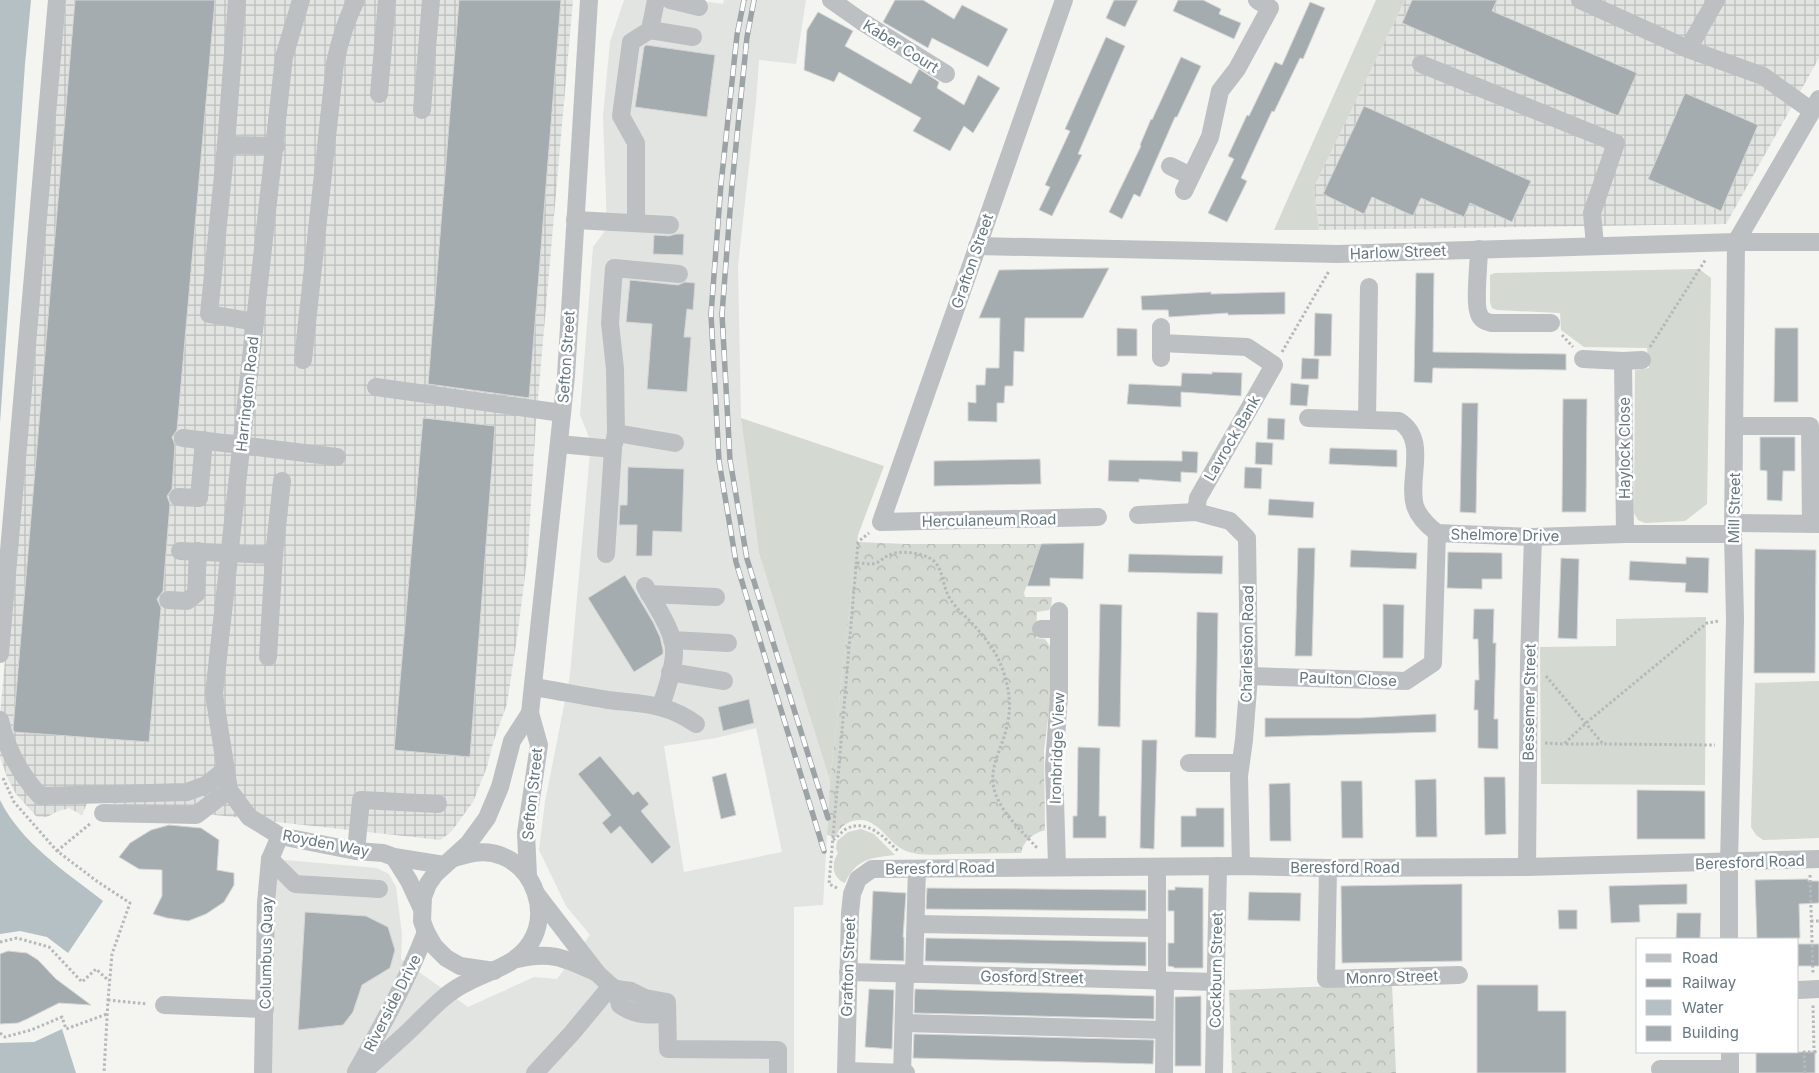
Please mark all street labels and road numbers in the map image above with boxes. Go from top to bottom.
street label: Kaber Court [860,15,943,77]
street label: Grafton Street [947,211,997,311]
street label: Harlow Street [1349,241,1447,263]
street label: Sefton Street [553,310,579,404]
street label: Harrington Road [231,335,263,453]
street label: Lavrock Bank [1200,391,1265,484]
street label: Haylock Close [1615,397,1634,499]
street label: Mill Street [1724,472,1744,544]
street label: Herculaneum Road [921,509,1057,531]
street label: Shelmore Drive [1451,525,1559,545]
street label: Charleston Road [1236,585,1258,703]
street label: Bessemer Street [1518,643,1540,761]
street label: Paulton Close [1299,668,1397,690]
street label: Ironbridge View [1046,692,1068,804]
street label: Sefton Street [518,747,546,841]
street label: Royden Way [281,825,372,861]
street label: Beresford Road [1695,851,1805,873]
street label: Beresford Road [885,858,995,878]
street label: Beresford Road [1290,858,1400,877]
street label: Columbus Quay [256,896,276,1010]
street label: Cockburn Street [1205,912,1227,1028]
street label: Grafton Street [837,917,859,1017]
street label: Riverside Drive [359,951,425,1055]
street label: Monro Street [1346,966,1439,988]
street label: Gosford Street [980,967,1084,987]

